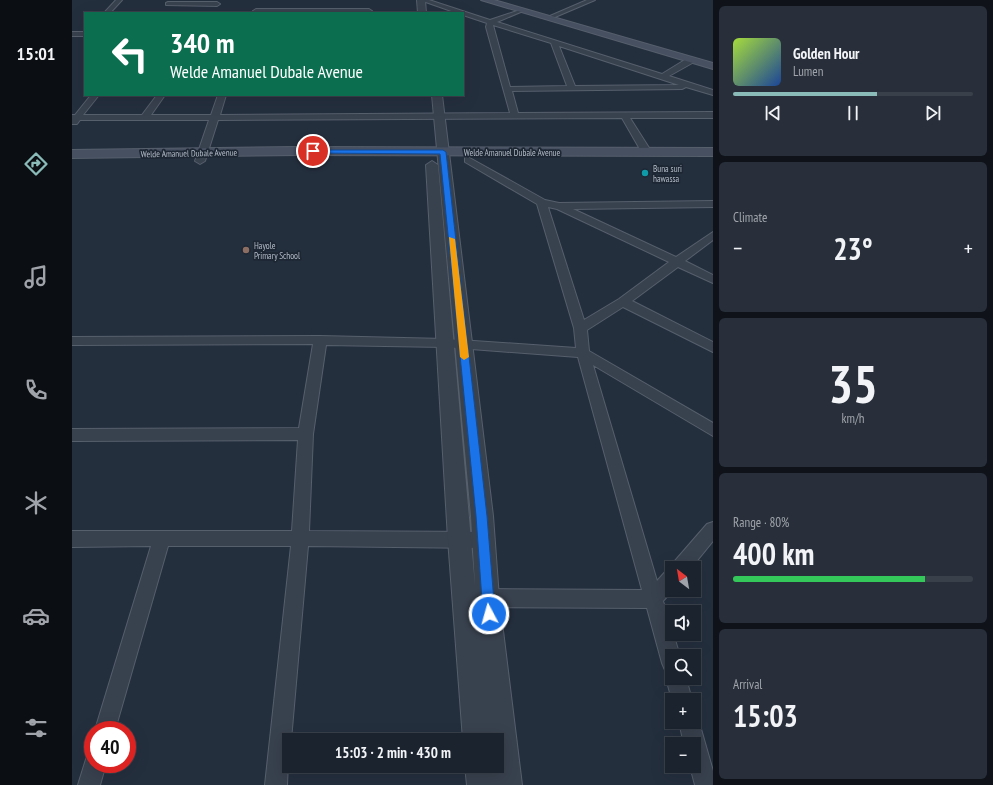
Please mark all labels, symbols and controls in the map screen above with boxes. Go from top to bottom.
text: 340 m [170,24,234,61]
icon: left [104,28,156,80]
text: 15:01 [17,42,55,65]
text: Golden Hour [793,44,860,63]
text: Welde Amanuel Dubale Avenue [170,60,363,83]
text: Lumen [793,63,823,80]
icon: previous [762,102,784,124]
icon: pause [842,102,864,124]
icon: next [922,102,944,124]
pin [296,134,330,168]
icon: arrive [302,140,324,162]
street label: Welde Amanuel Dubale Avenue [141,147,238,159]
street label: Welde Amanuel Dubale Avenue [464,147,561,158]
icon: directions [22,150,50,178]
place label: Buna suri hawassa [653,163,682,184]
marker: Buna suri hawassa [640,168,650,178]
text: Climate [733,209,767,226]
text: 23° [833,229,873,268]
text: − [733,234,742,262]
text: + [964,234,973,262]
place label: Hayole Primary School [254,240,301,261]
marker: Hayole Primary School [241,245,251,255]
icon: music [22,263,50,291]
text: 35 [828,350,878,417]
icon: phone [22,376,50,404]
text: km/h [841,410,865,427]
icon: climate [22,489,50,517]
text: Range · 80% [733,514,789,531]
text: 400 km [733,534,814,573]
north arrow [665,561,701,597]
map controls [665,561,701,773]
position arrow [468,593,510,635]
icon: car [22,602,50,630]
button: sound [665,605,701,641]
button: search [665,649,701,685]
text: Arrival [733,676,762,693]
button: + [665,693,701,729]
text: 15:03 [733,696,798,735]
icon: filters [22,714,50,742]
speed limit sign: 40 [84,721,136,773]
button: − [665,737,701,773]
text: 15:03 · 2 min · 430 m [335,743,451,762]

